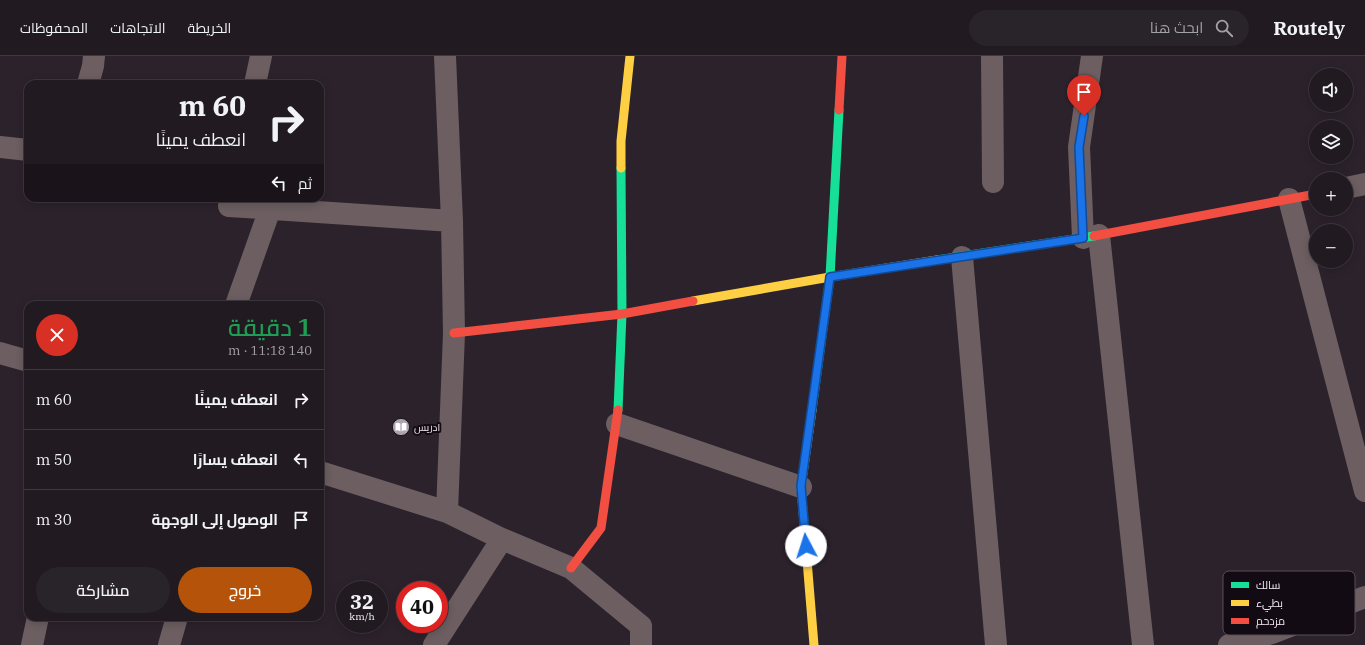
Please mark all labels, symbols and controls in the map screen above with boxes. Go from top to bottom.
search box [969,10,1249,46]
text: Routely [1273,16,1345,40]
icon: search [1213,17,1235,39]
text: ابحث هنا [1150,18,1203,37]
text: المحفوظات [20,19,88,37]
text: الاتجاهات [110,19,166,37]
text: الخريطة [188,19,231,37]
map controls [1309,68,1353,268]
button: sound [1309,68,1353,112]
pin [1067,75,1101,116]
icon: arrive [1073,81,1095,103]
text: 60 m [179,87,246,124]
icon: right [260,96,312,148]
button: layers [1309,120,1353,164]
text: انعطف يمينًا [155,128,246,151]
icon: left [268,172,290,194]
button: + [1309,172,1353,216]
text: ثم [298,174,312,193]
button: − [1309,224,1353,268]
text: 1 دقيقة [228,311,312,343]
button: close [36,314,78,356]
text: 140 m · 11:18 [228,342,312,359]
icon: right [290,389,312,411]
text: 60 m [36,390,72,409]
text: انعطف يمينًا [195,390,278,409]
library icon: ادريس [391,417,411,437]
place label: ادريس [414,421,440,434]
icon: left [290,449,312,471]
text: 50 m [36,450,72,469]
text: انعطف يسارًا [193,450,278,469]
icon: arrive [290,509,312,531]
text: 30 m [36,510,72,529]
text: الوصول إلى الوجهة [152,510,278,529]
position arrow [785,525,827,567]
button: مشاركة [36,567,170,613]
button: خروج [178,567,312,613]
legend [1223,571,1355,635]
text: سالك [1256,578,1280,592]
speed limit sign: 40 [396,581,448,633]
text: 32 [350,588,374,615]
text: بطيء [1256,596,1283,612]
text: km/h [349,610,375,623]
text: مزدحم [1256,614,1285,629]

